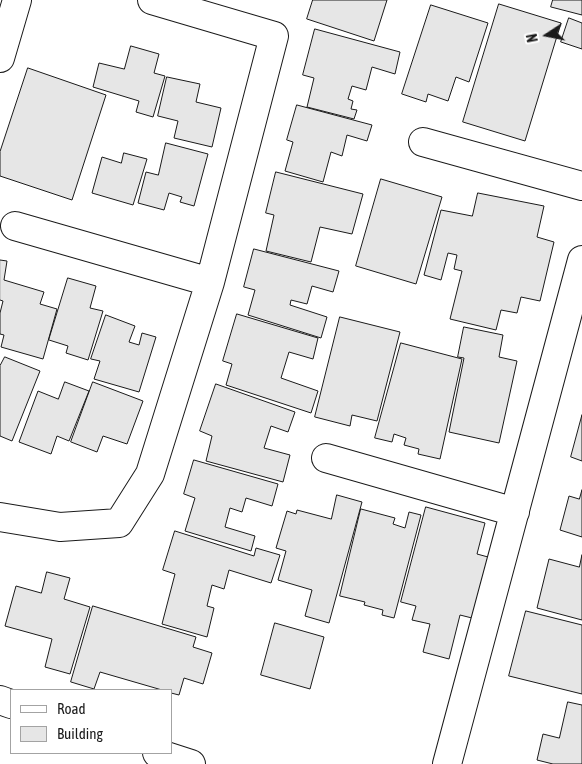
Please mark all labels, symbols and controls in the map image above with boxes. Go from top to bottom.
north arrow [522,10,572,60]
text: N [524,32,541,43]
legend [10,689,172,754]
text: Road [57,700,86,717]
text: Building [57,725,103,742]

